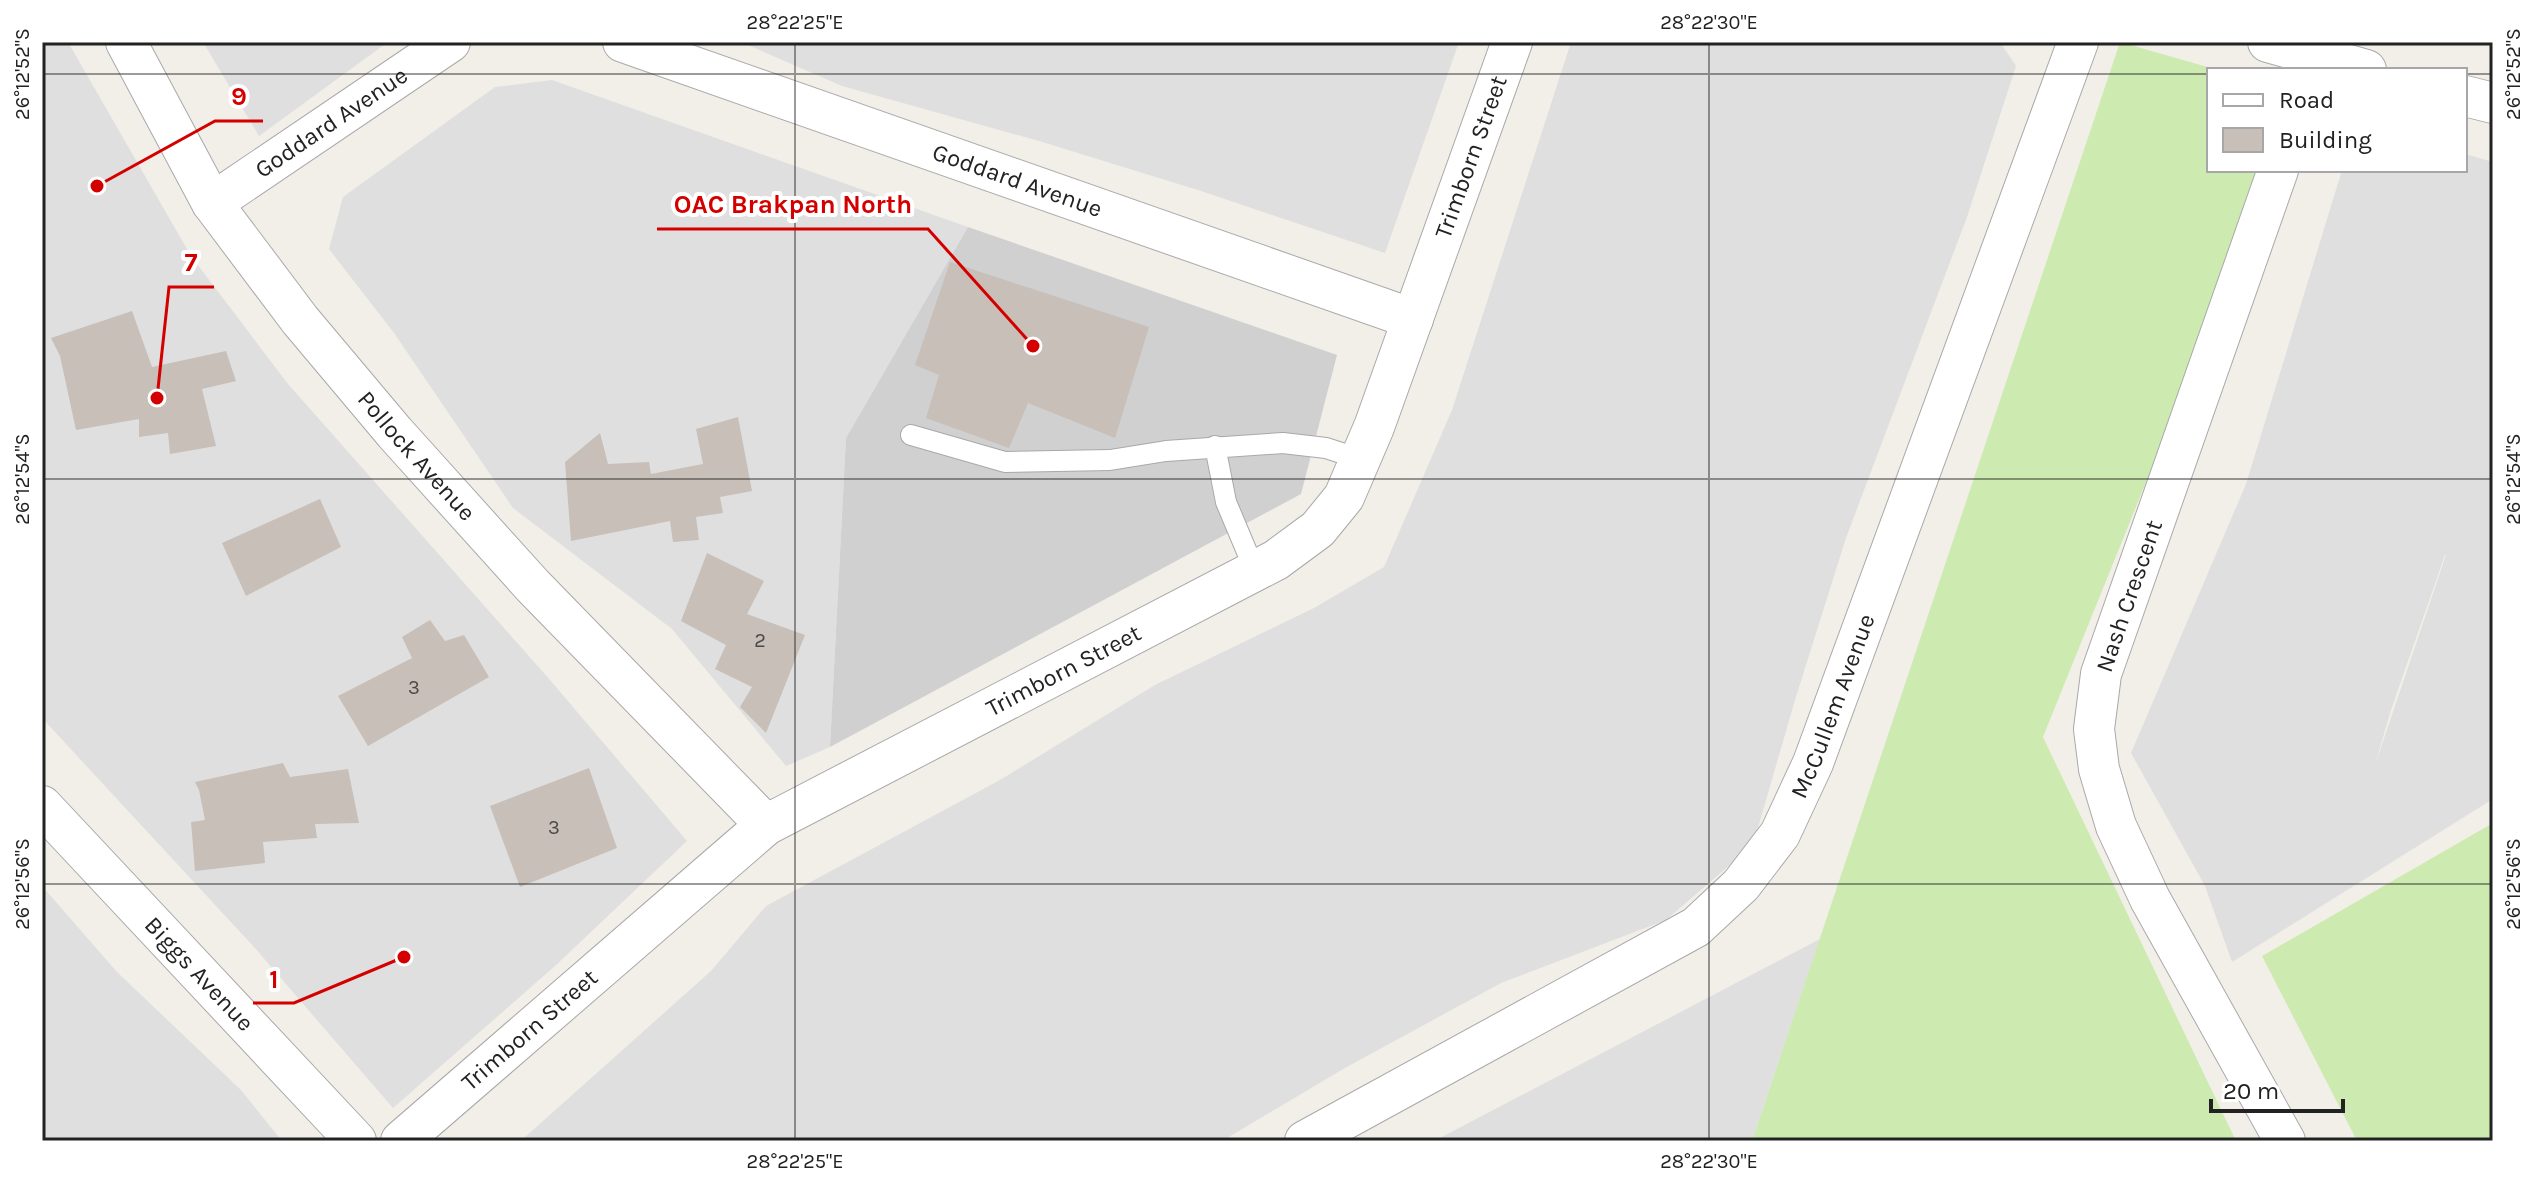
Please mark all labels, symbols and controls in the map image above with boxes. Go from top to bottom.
text: 28°22'25"E [747,11,843,34]
text: 28°22'30"E [1660,11,1758,34]
text: 26°12'52"S [11,28,34,120]
text: 26°12'52"S [2502,28,2525,120]
street label: Goddard Avenue [250,61,413,184]
legend [2207,68,2467,172]
callout: 9 [215,71,263,121]
street label: Trimborn Street [1429,72,1513,242]
text: 9 [231,81,247,112]
text: Road [2279,86,2334,114]
text: Building [2279,126,2372,154]
street label: Goddard Avenue [929,138,1106,223]
callout: OAC Brakpan North [657,179,928,229]
text: OAC Brakpan North [674,189,912,220]
callout: 7 [169,237,214,287]
text: 7 [185,247,198,278]
street label: Pollock Avenue [352,385,481,526]
text: 26°12'54"S [11,433,34,525]
text: 26°12'54"S [2502,433,2525,525]
street label: Nash Crescent [2090,516,2168,676]
street label: McCullem Avenue [1785,610,1881,803]
street label: Trimborn Street [981,619,1146,722]
house number: 2 [754,629,766,652]
house number: 3 [408,676,420,699]
house number: 3 [548,816,560,839]
text: 26°12'56"S [11,838,34,930]
text: 26°12'56"S [2502,838,2525,930]
street label: Biggs Avenue [139,911,260,1037]
callout: 1 [253,953,294,1003]
street label: Trimborn Street [456,963,603,1096]
text: 1 [269,964,279,995]
scale bar [2211,1063,2343,1113]
text: 20 m [2223,1077,2279,1105]
text: 28°22'25"E [747,1150,843,1173]
text: 28°22'30"E [1660,1150,1758,1173]

